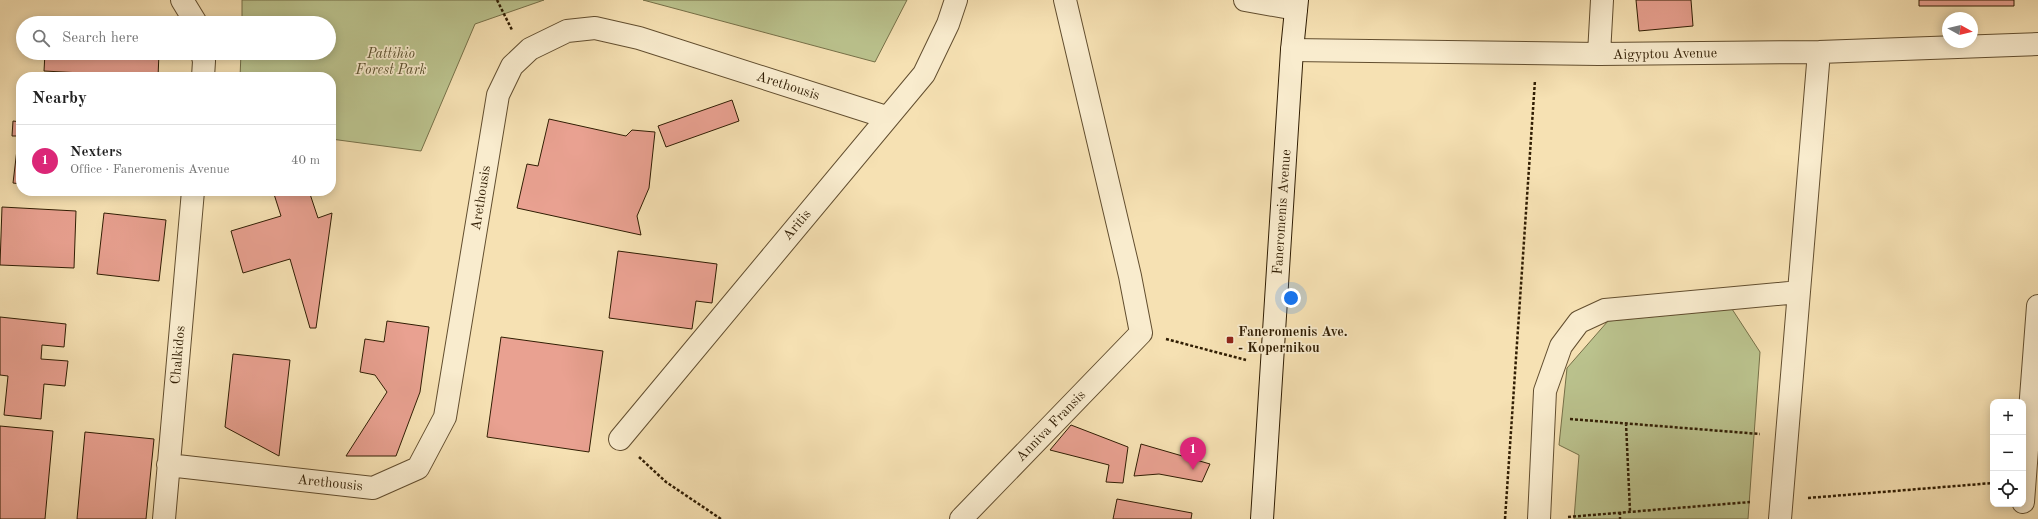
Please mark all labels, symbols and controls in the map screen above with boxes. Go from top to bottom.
north arrow [1942,12,1978,48]
search box [16,16,336,60]
icon: search [30,27,52,49]
text: Search here [62,31,139,46]
street label: Aigyptou Avenue [1613,46,1717,62]
park label: Pattihio Forest Park [355,47,427,77]
street label: Arethousis [755,69,821,103]
text: Nearby [32,90,87,107]
text: Nexters [70,145,122,160]
street label: Faneromenis Avenue [1271,149,1293,275]
text: 1 [41,154,49,167]
text: 40 m [291,154,320,167]
text: Office · Faneromenis Avenue [70,163,229,176]
street label: Arethousis [469,164,493,232]
street label: Aritis [780,207,814,243]
your location [1281,288,1301,308]
street label: Chalkidos [168,325,188,385]
place label: Faneromenis Ave. - Kopernikou [1238,325,1348,355]
marker: Faneromenis Ave. - Kopernikou [1225,335,1235,345]
street label: Anniva Fransis [1014,388,1088,464]
map controls [1990,399,2026,507]
button: + [1990,399,2026,435]
button: − [1990,435,2026,471]
pin: 1 [1180,437,1206,470]
button: locate [1990,471,2026,507]
street label: Arethousis [297,473,363,493]

